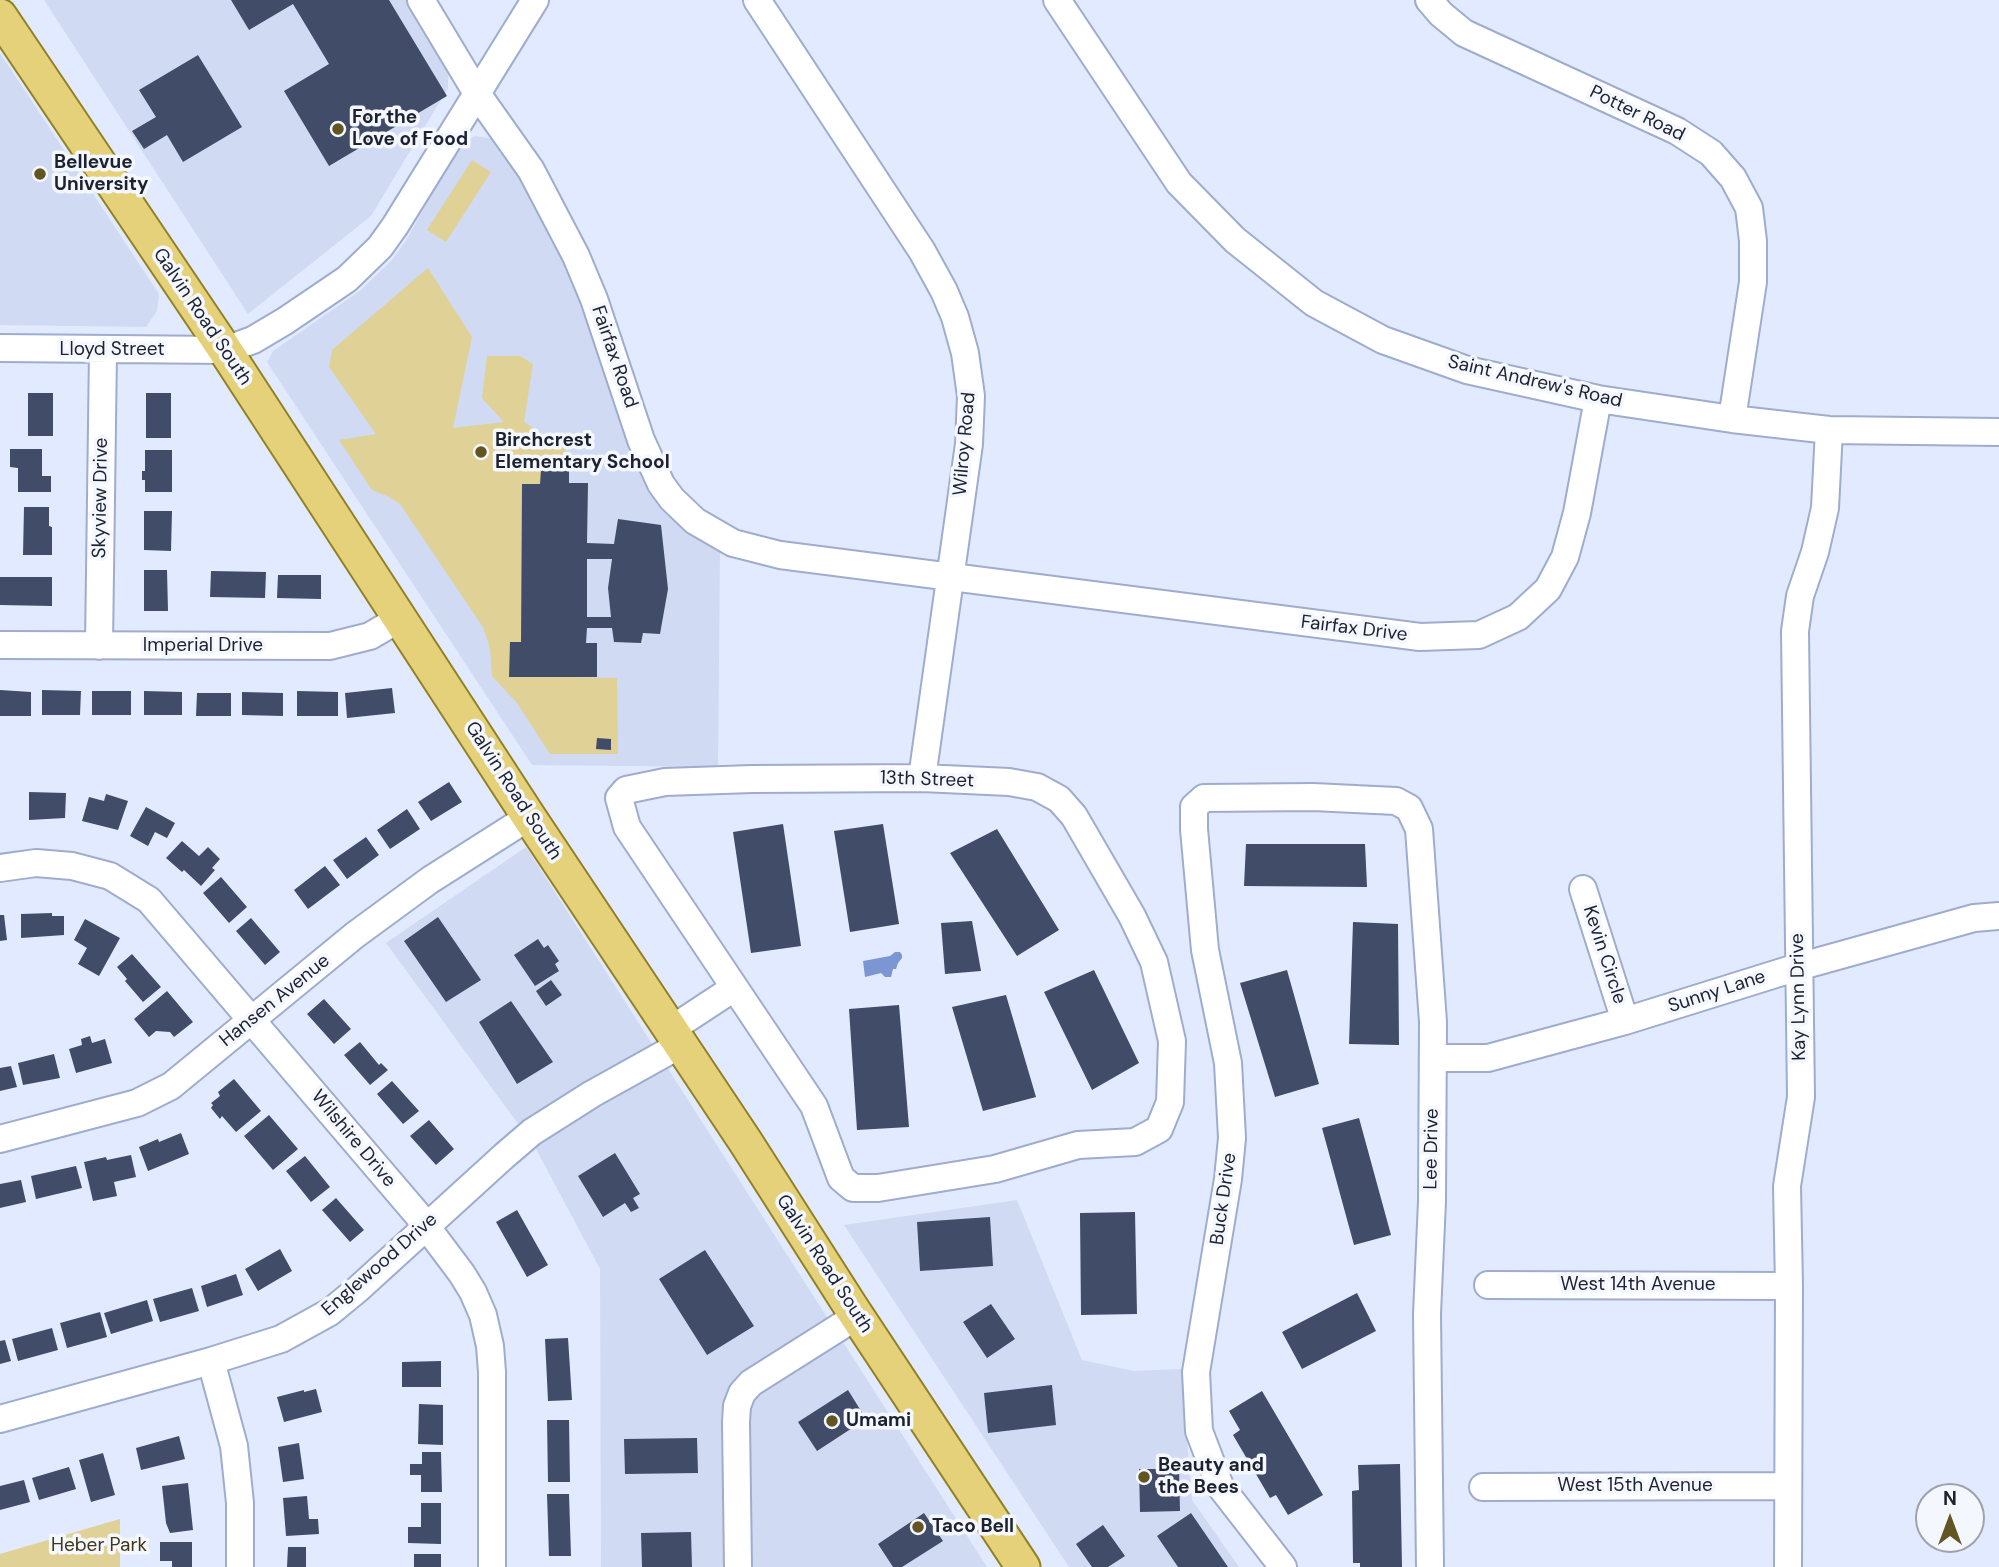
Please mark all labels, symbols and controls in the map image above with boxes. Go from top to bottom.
street label: Potter Road [1586,81,1688,147]
place label: For the Love of Food [352,107,468,151]
marker: For the Love of Food [330,121,346,137]
place label: Bellevue University [54,152,148,196]
marker: Bellevue University [32,166,48,182]
street label: Galvin Road South [148,244,256,390]
street label: Fairfax Road [586,303,642,411]
street label: Lloyd Street [59,339,165,361]
street label: Saint Andrew's Road [1446,351,1624,413]
street label: Wilroy Road [949,391,981,497]
place label: Birchcrest Elementary School [495,430,670,474]
street label: Skyview Drive [89,437,113,559]
marker: Birchcrest Elementary School [473,444,489,460]
street label: Fairfax Drive [1299,611,1409,647]
street label: Imperial Drive [143,635,263,657]
street label: Galvin Road South [460,718,566,864]
street label: 13th Street [879,767,975,793]
street label: Kevin Circle [1577,903,1631,1007]
street label: Kay Lynn Drive [1786,933,1812,1061]
street label: Hansen Avenue [215,950,335,1052]
street label: Sunny Lane [1665,966,1769,1018]
street label: Wilshire Drive [306,1086,400,1192]
street label: Lee Drive [1420,1108,1444,1190]
street label: Buck Drive [1206,1151,1242,1247]
street label: Galvin Road South [771,1191,877,1337]
street label: Englewood Drive [318,1209,442,1321]
street label: West 14th Avenue [1560,1274,1716,1296]
place label: Umami [846,1410,911,1432]
marker: Umami [824,1413,840,1429]
place label: Beauty and the Bees [1158,1455,1264,1499]
marker: Beauty and the Bees [1136,1469,1152,1485]
street label: West 15th Avenue [1557,1475,1713,1497]
north arrow [1915,1483,1985,1553]
text: N [1943,1486,1957,1511]
place label: Taco Bell [932,1516,1014,1538]
marker: Taco Bell [910,1519,926,1535]
park label: Heber Park [51,1535,147,1557]

